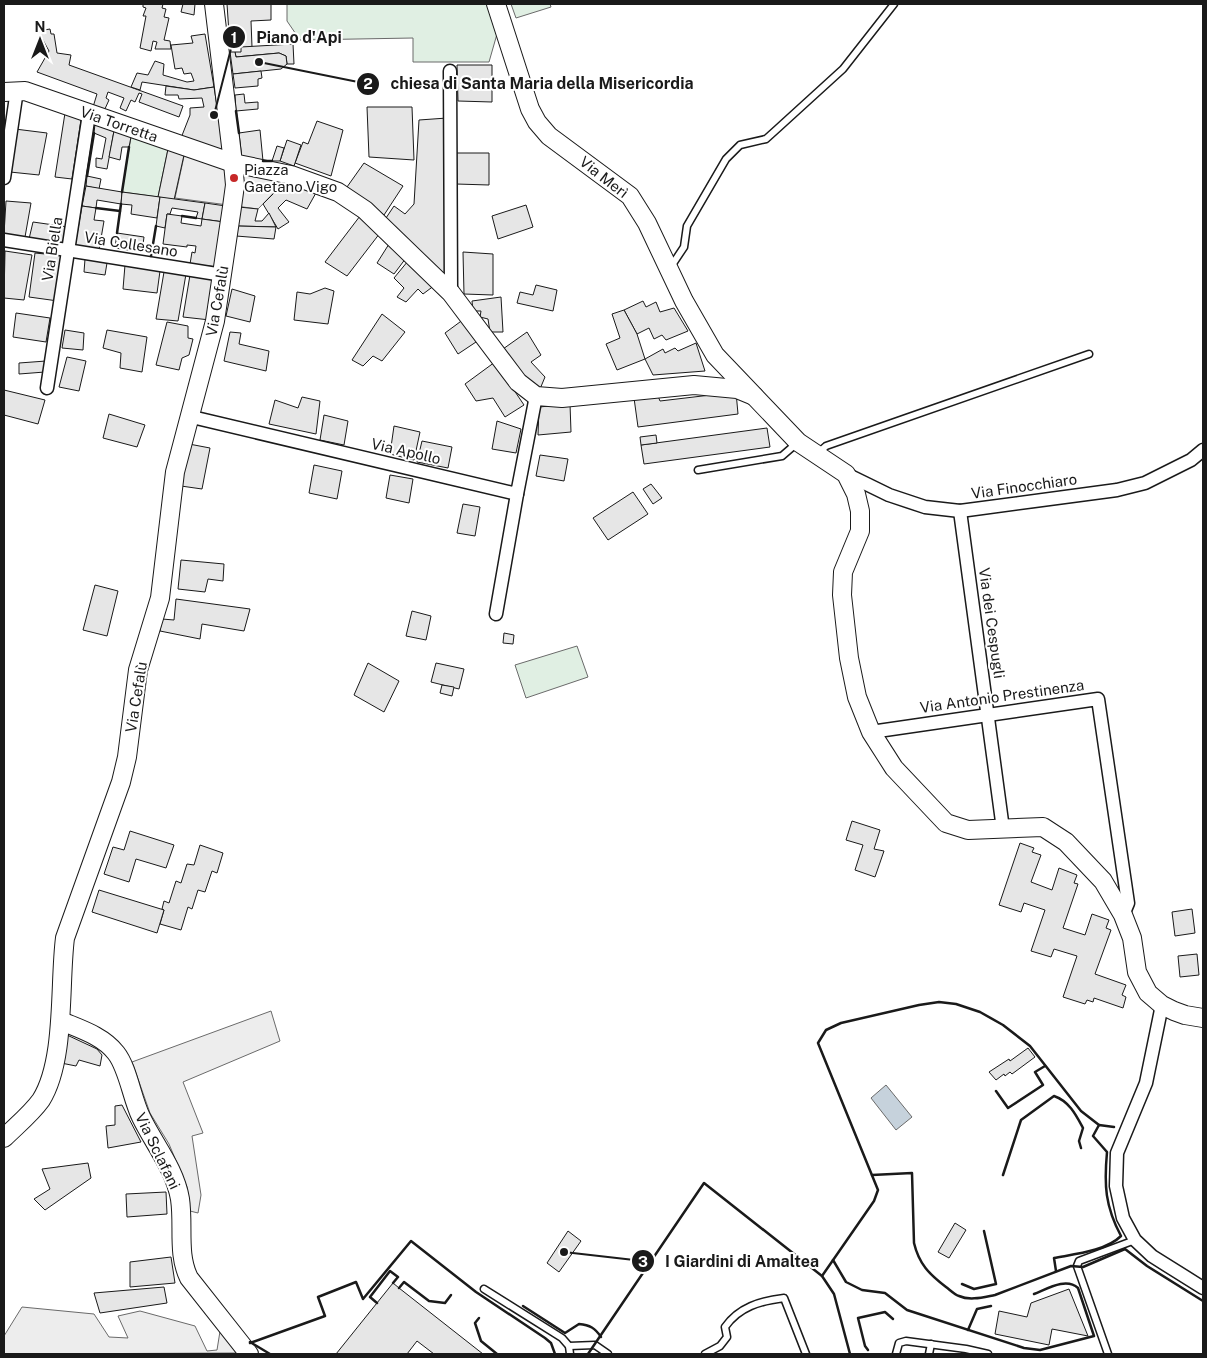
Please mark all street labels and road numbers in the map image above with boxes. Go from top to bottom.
street label: Via Torretta [78,103,160,145]
street label: Via Merì [576,153,632,201]
street label: Via Biella [39,216,65,282]
street label: Via Collesano [83,228,179,260]
street label: Via Cefalù [202,264,232,338]
street label: Via Apollo [370,435,442,467]
street label: Via Finocchiaro [970,470,1078,502]
street label: Via dei Cespugli [976,566,1008,680]
street label: Via Cefalù [122,660,150,734]
street label: Via Antonio Prestinenza [919,676,1085,716]
street label: Via Sclafani [132,1110,184,1192]

